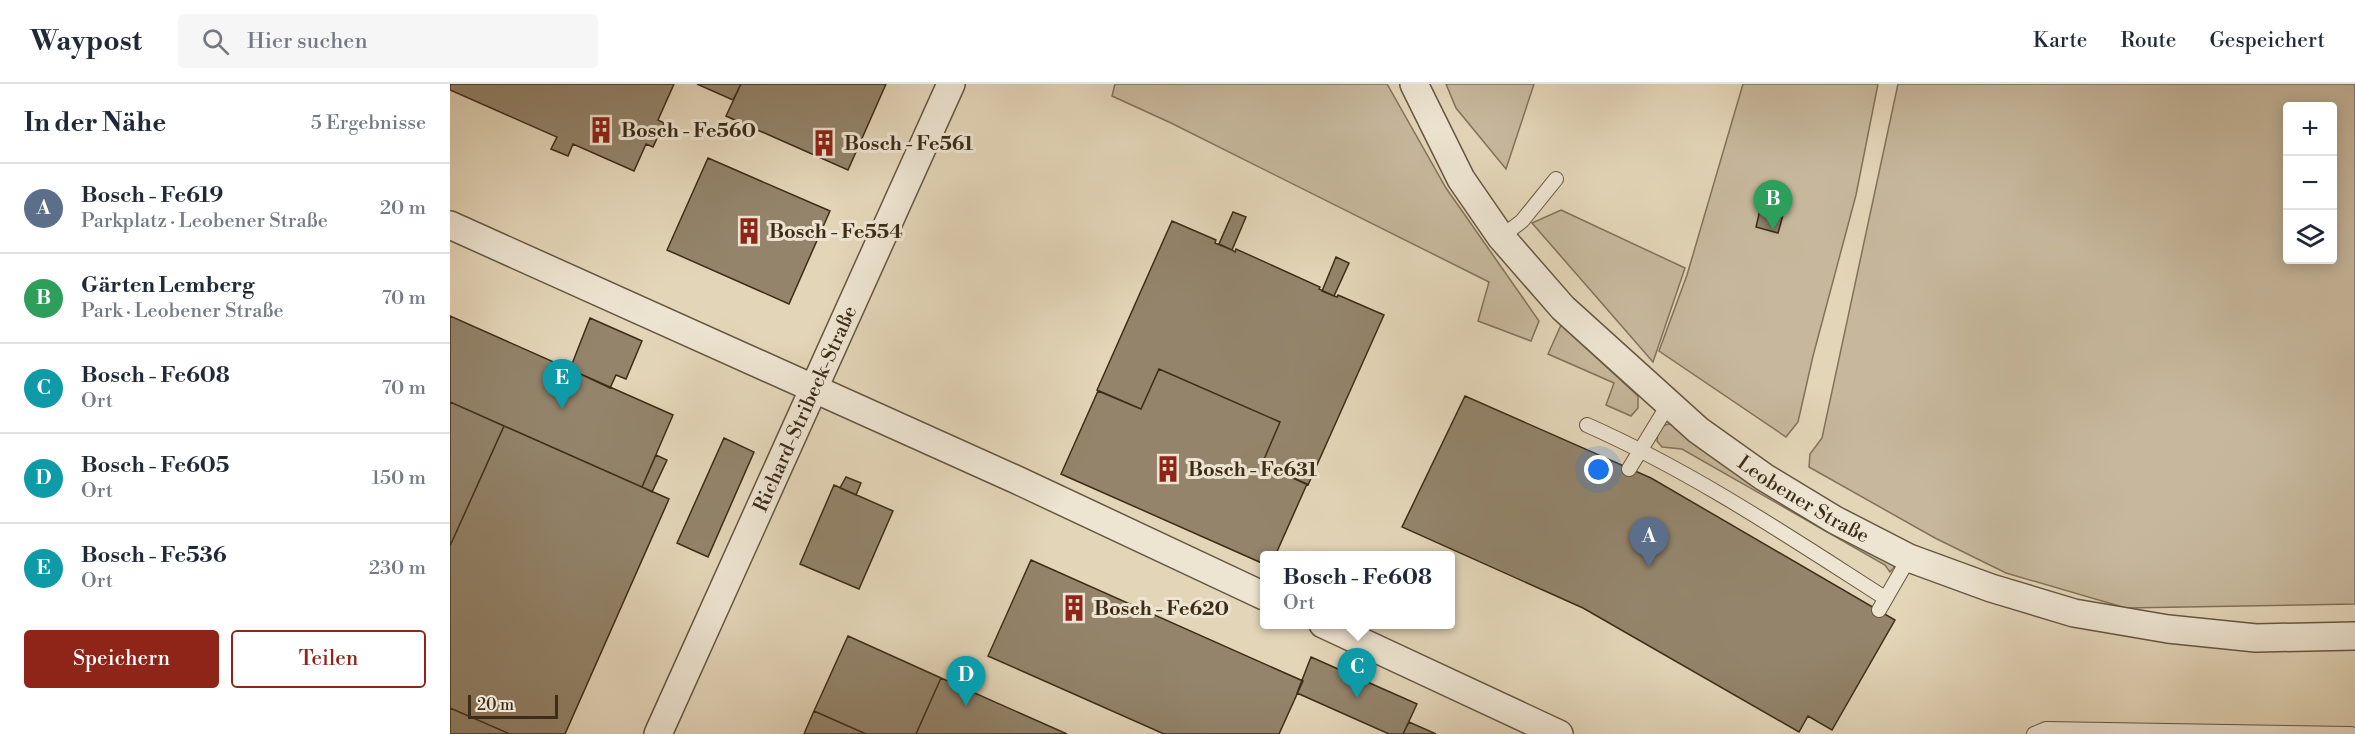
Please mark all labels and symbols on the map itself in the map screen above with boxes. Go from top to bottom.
building icon: Bosch - Fe560 [586,115,616,145]
place label: Bosch - Fe560 [621,119,756,144]
building icon: Bosch - Fe561 [809,128,839,158]
place label: Bosch - Fe561 [844,132,974,157]
pin: B [1754,180,1792,230]
building icon: Bosch - Fe554 [734,216,764,246]
place label: Bosch - Fe554 [769,220,903,245]
street label: Richard-Stribeck-Straße [749,302,863,516]
pin: E [542,360,582,409]
street label: Leobener Straße [1732,451,1873,549]
building icon: Bosch - Fe631 [1153,454,1183,484]
your location [1584,455,1613,484]
place label: Bosch - Fe631 [1188,458,1318,483]
pin: A [1630,518,1668,567]
building icon: Bosch - Fe620 [1059,593,1089,623]
place label: Bosch - Fe620 [1094,597,1229,622]
pin: C [1338,648,1376,698]
pin: D [946,656,986,706]
scale bar [468,692,558,720]

